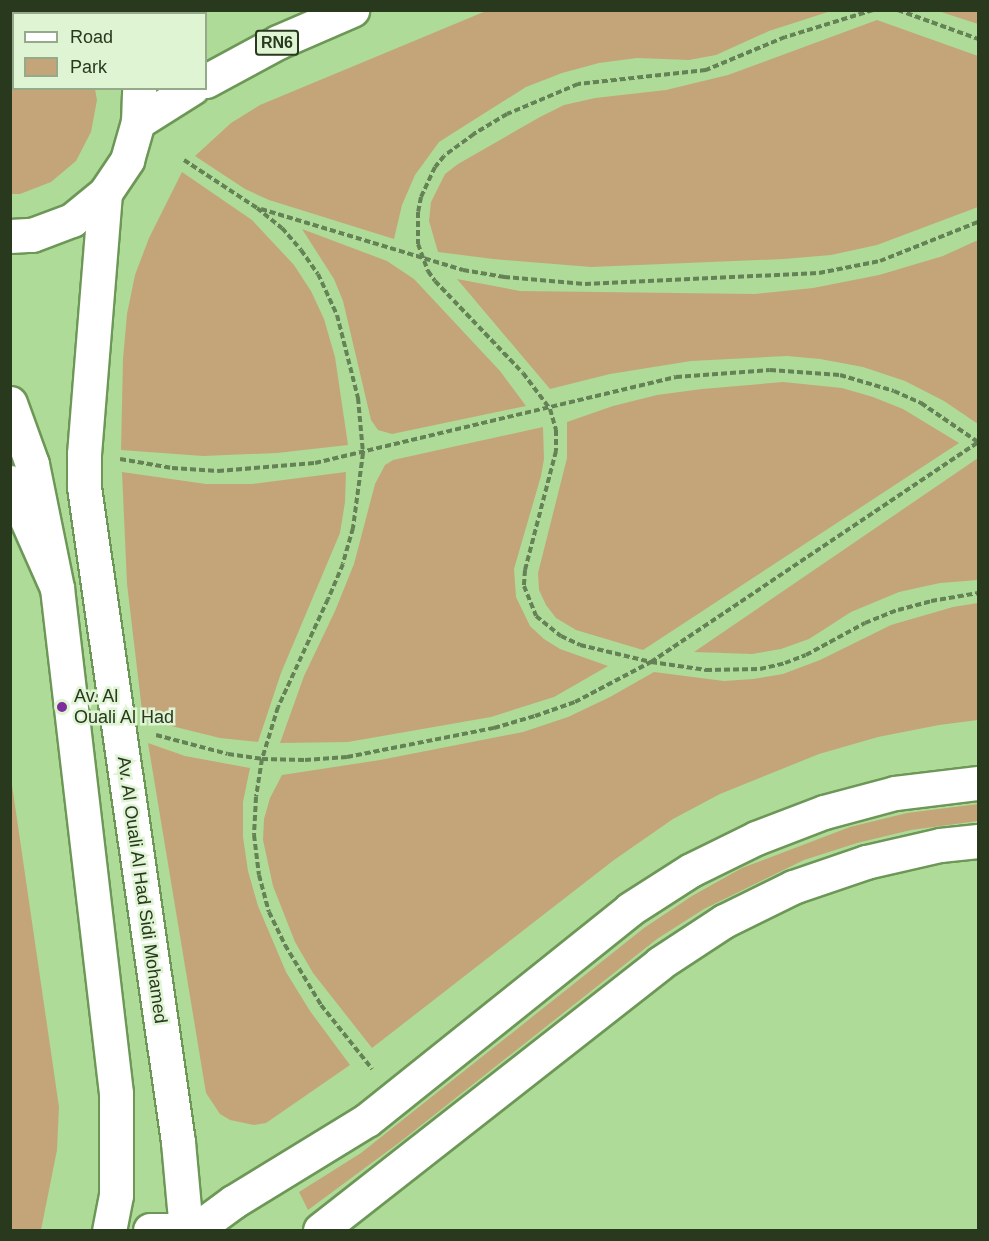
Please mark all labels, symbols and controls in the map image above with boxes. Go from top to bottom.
legend [12,12,207,90]
text: Road [70,27,113,47]
road number: RN6 [254,30,300,56]
text: Park [70,57,107,77]
place label: Av. Al Ouali Al Had [74,686,175,728]
marker: Av. Al Ouali Al Had [55,700,69,714]
street label: Av. Al Ouali Al Had Sidi Mohamed [112,754,172,1026]

